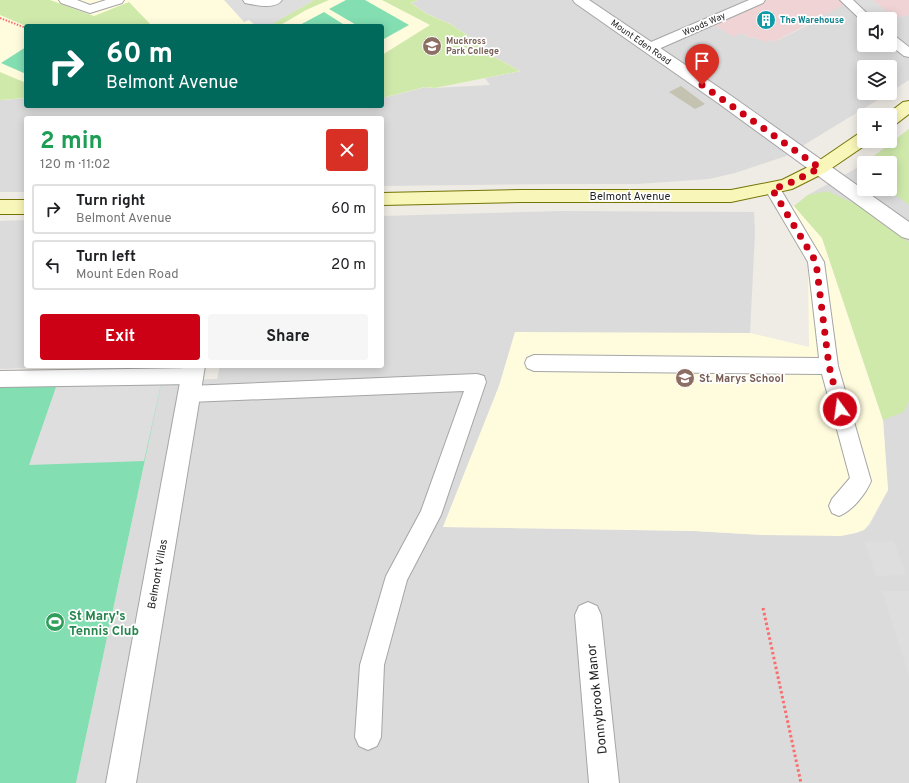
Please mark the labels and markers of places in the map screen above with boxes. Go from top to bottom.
building icon: The Warehouse [755,9,777,31]
place label: The Warehouse [780,15,844,26]
school or university icon: Muckross Park College [421,35,443,57]
place label: Muckross Park College [446,36,499,57]
pin [685,44,719,85]
school or university icon: St. Marys School [674,367,696,389]
place label: St. Marys School [699,372,784,386]
place label: St Mary's Tennis Club [69,609,139,640]
sports icon: St Mary's Tennis Club [44,611,66,633]

